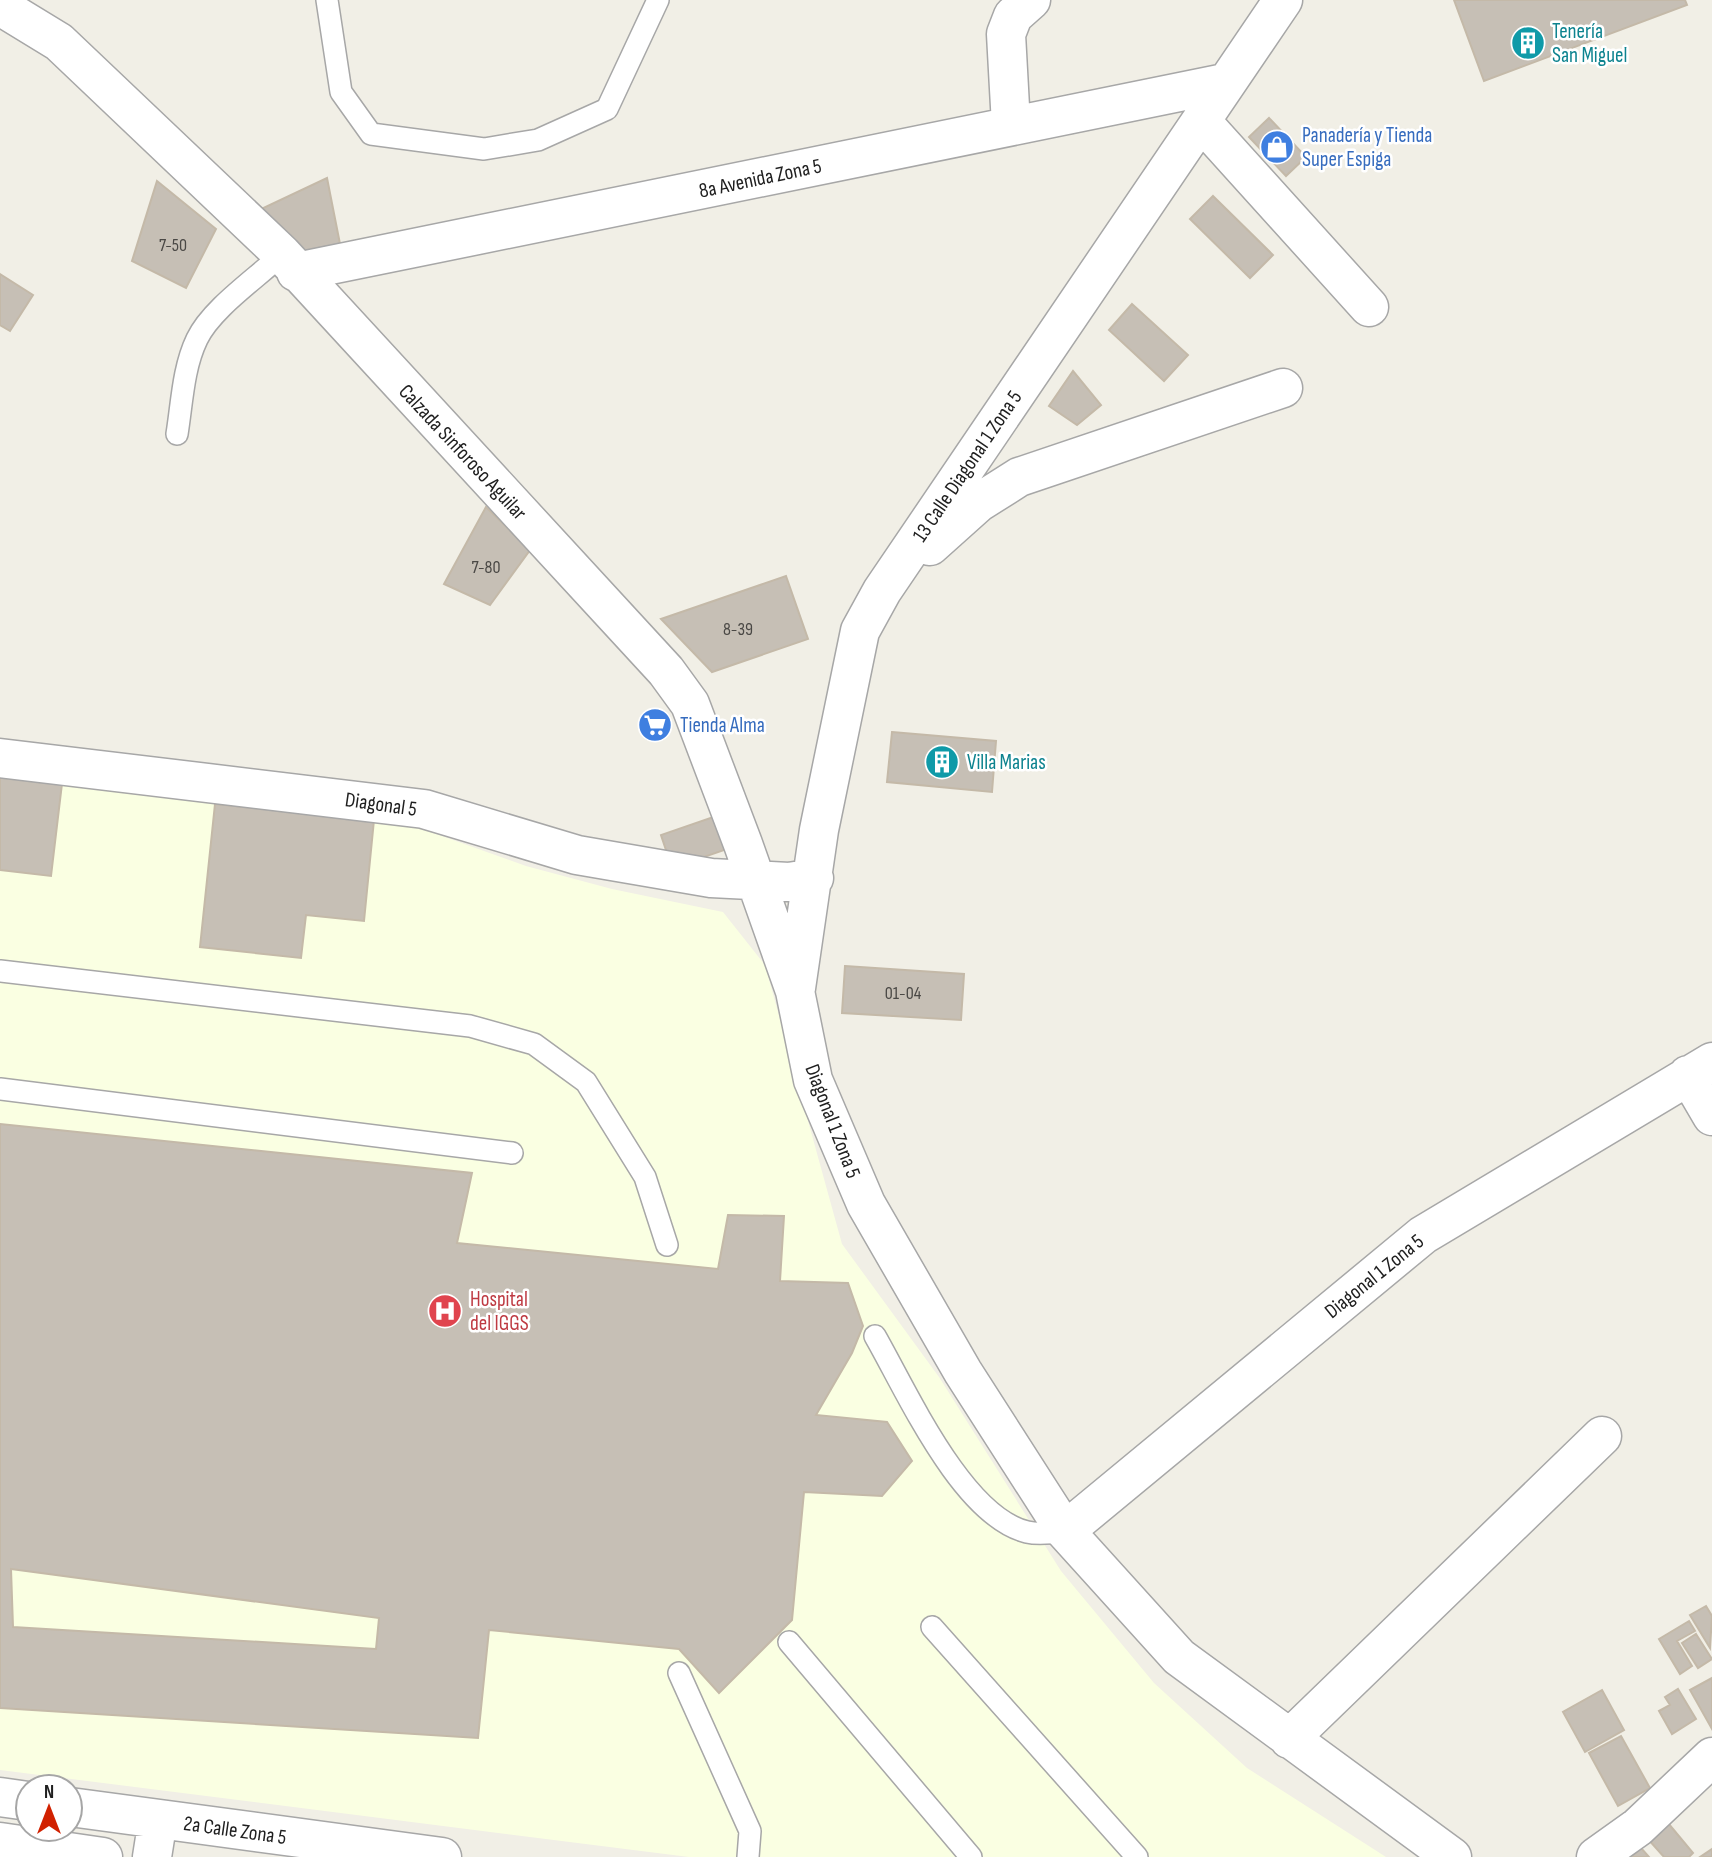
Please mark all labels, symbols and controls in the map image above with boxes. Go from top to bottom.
place label: Tenería San Miguel [1552,19,1627,68]
building icon: Tenería San Miguel [1509,24,1547,62]
place label: Panadería y Tienda Super Espiga [1302,123,1432,172]
shop icon: Panadería y Tienda Super Espiga [1258,128,1296,166]
street label: 8a Avenida Zona 5 [697,153,824,204]
house number: 7-50 [159,235,187,256]
street label: Calzada Sinforoso Aguilar [393,379,532,525]
street label: 13 Calle Diagonal 1 Zona 5 [908,386,1027,547]
house number: 7-80 [472,557,500,578]
house number: 8-39 [723,619,753,640]
supermarket icon: Tienda Alma [636,706,674,744]
place label: Tienda Alma [680,713,765,738]
building icon: Villa Marias [923,743,961,781]
place label: Villa Marias [967,750,1046,775]
street label: Diagonal 5 [344,787,418,822]
house number: 01-04 [885,983,922,1004]
street label: Diagonal 1 Zona 5 [799,1061,866,1182]
street label: Diagonal 1 Zona 5 [1320,1229,1429,1324]
place label: Hospital del IGGS [470,1287,529,1336]
hospital icon: Hospital del IGGS [426,1292,464,1330]
north arrow [14,1773,84,1843]
text: N [44,1781,54,1804]
street label: 2a Calle Zona 5 [182,1811,288,1850]

